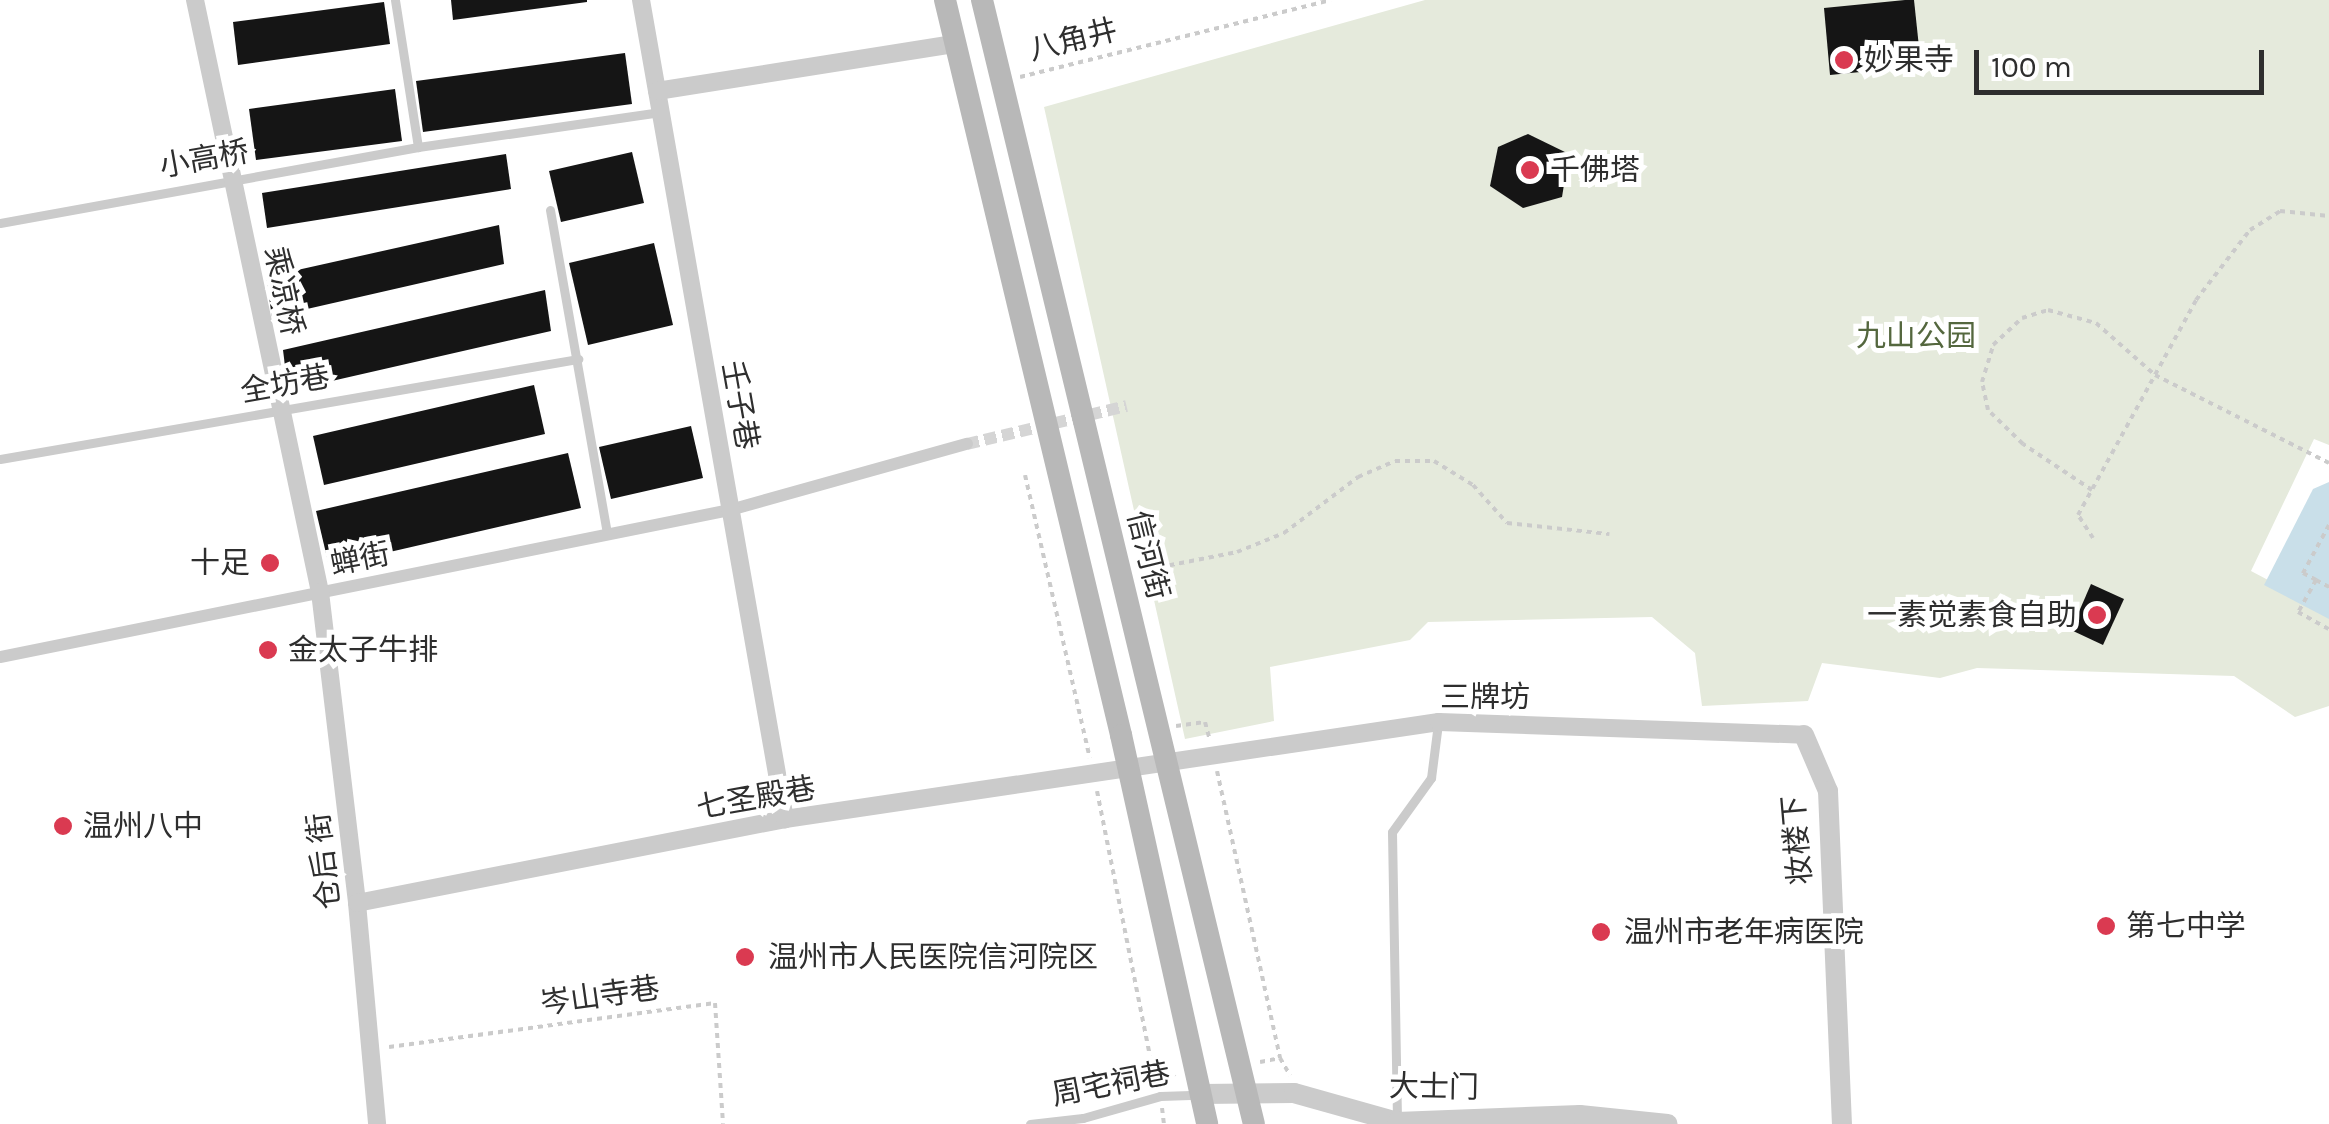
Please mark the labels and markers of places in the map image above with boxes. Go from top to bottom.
place label: 妙果寺 [1864,42,1954,78]
marker: 妙果寺 [1833,49,1855,71]
place label: 千佛塔 [1550,152,1640,188]
marker: 千佛塔 [1519,159,1541,181]
place label: 十足 [190,545,250,581]
marker: 十足 [259,552,281,574]
place label: 一素觉素食自助 [1867,597,2077,633]
marker: 一素觉素食自助 [2086,604,2108,626]
place label: 金太子牛排 [288,632,438,668]
marker: 金太子牛排 [257,639,279,661]
place label: 温州八中 [83,808,203,844]
marker: 温州八中 [52,815,74,837]
place label: 第七中学 [2126,908,2246,944]
place label: 温州市老年病医院 [1624,914,1864,950]
marker: 第七中学 [2095,915,2117,937]
marker: 温州市老年病医院 [1588,919,1614,945]
place label: 温州市人民医院信河院区 [768,939,1098,975]
marker: 温州市人民医院信河院区 [732,944,758,970]

